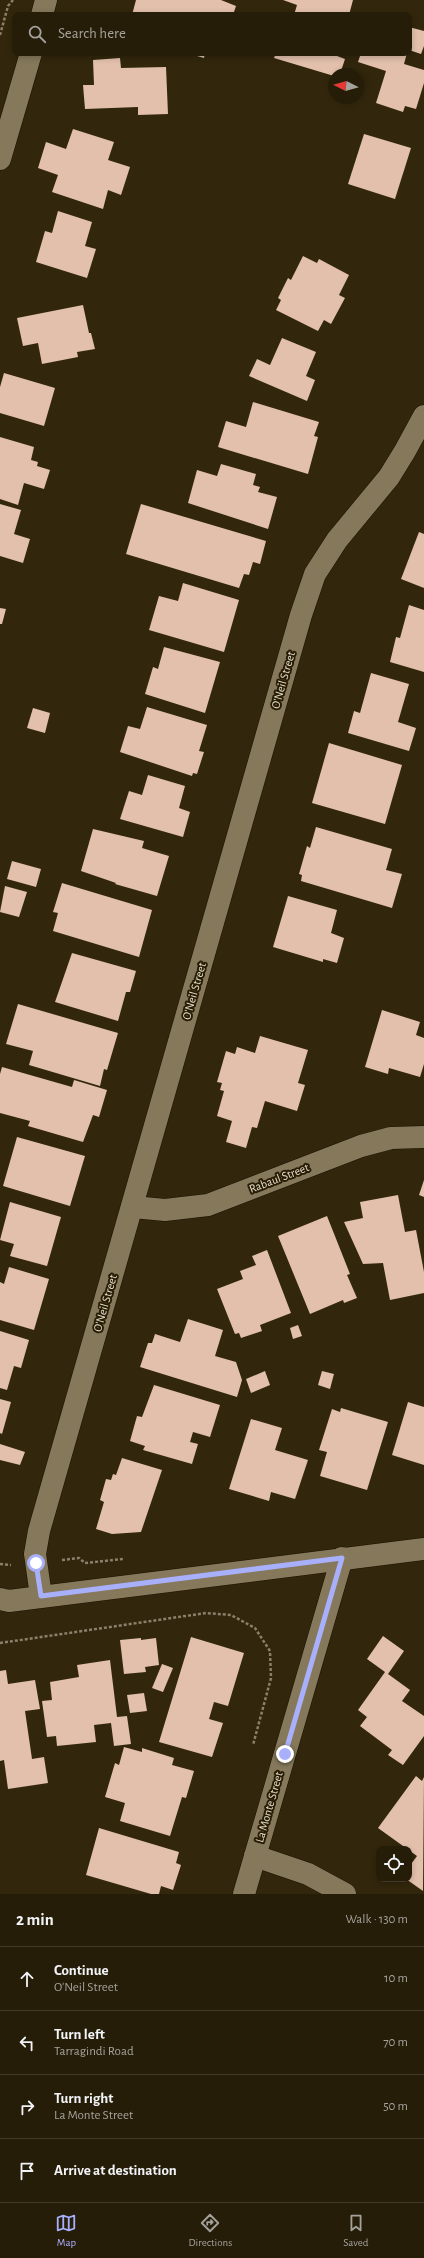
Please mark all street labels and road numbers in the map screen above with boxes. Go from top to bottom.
street label: O'Neil Street [269,650,297,710]
street label: O'Neil Street [180,961,208,1021]
street label: Rabaul Street [247,1161,311,1195]
street label: O'Neil Street [91,1273,119,1333]
street label: La Monte Street [253,1770,285,1844]

